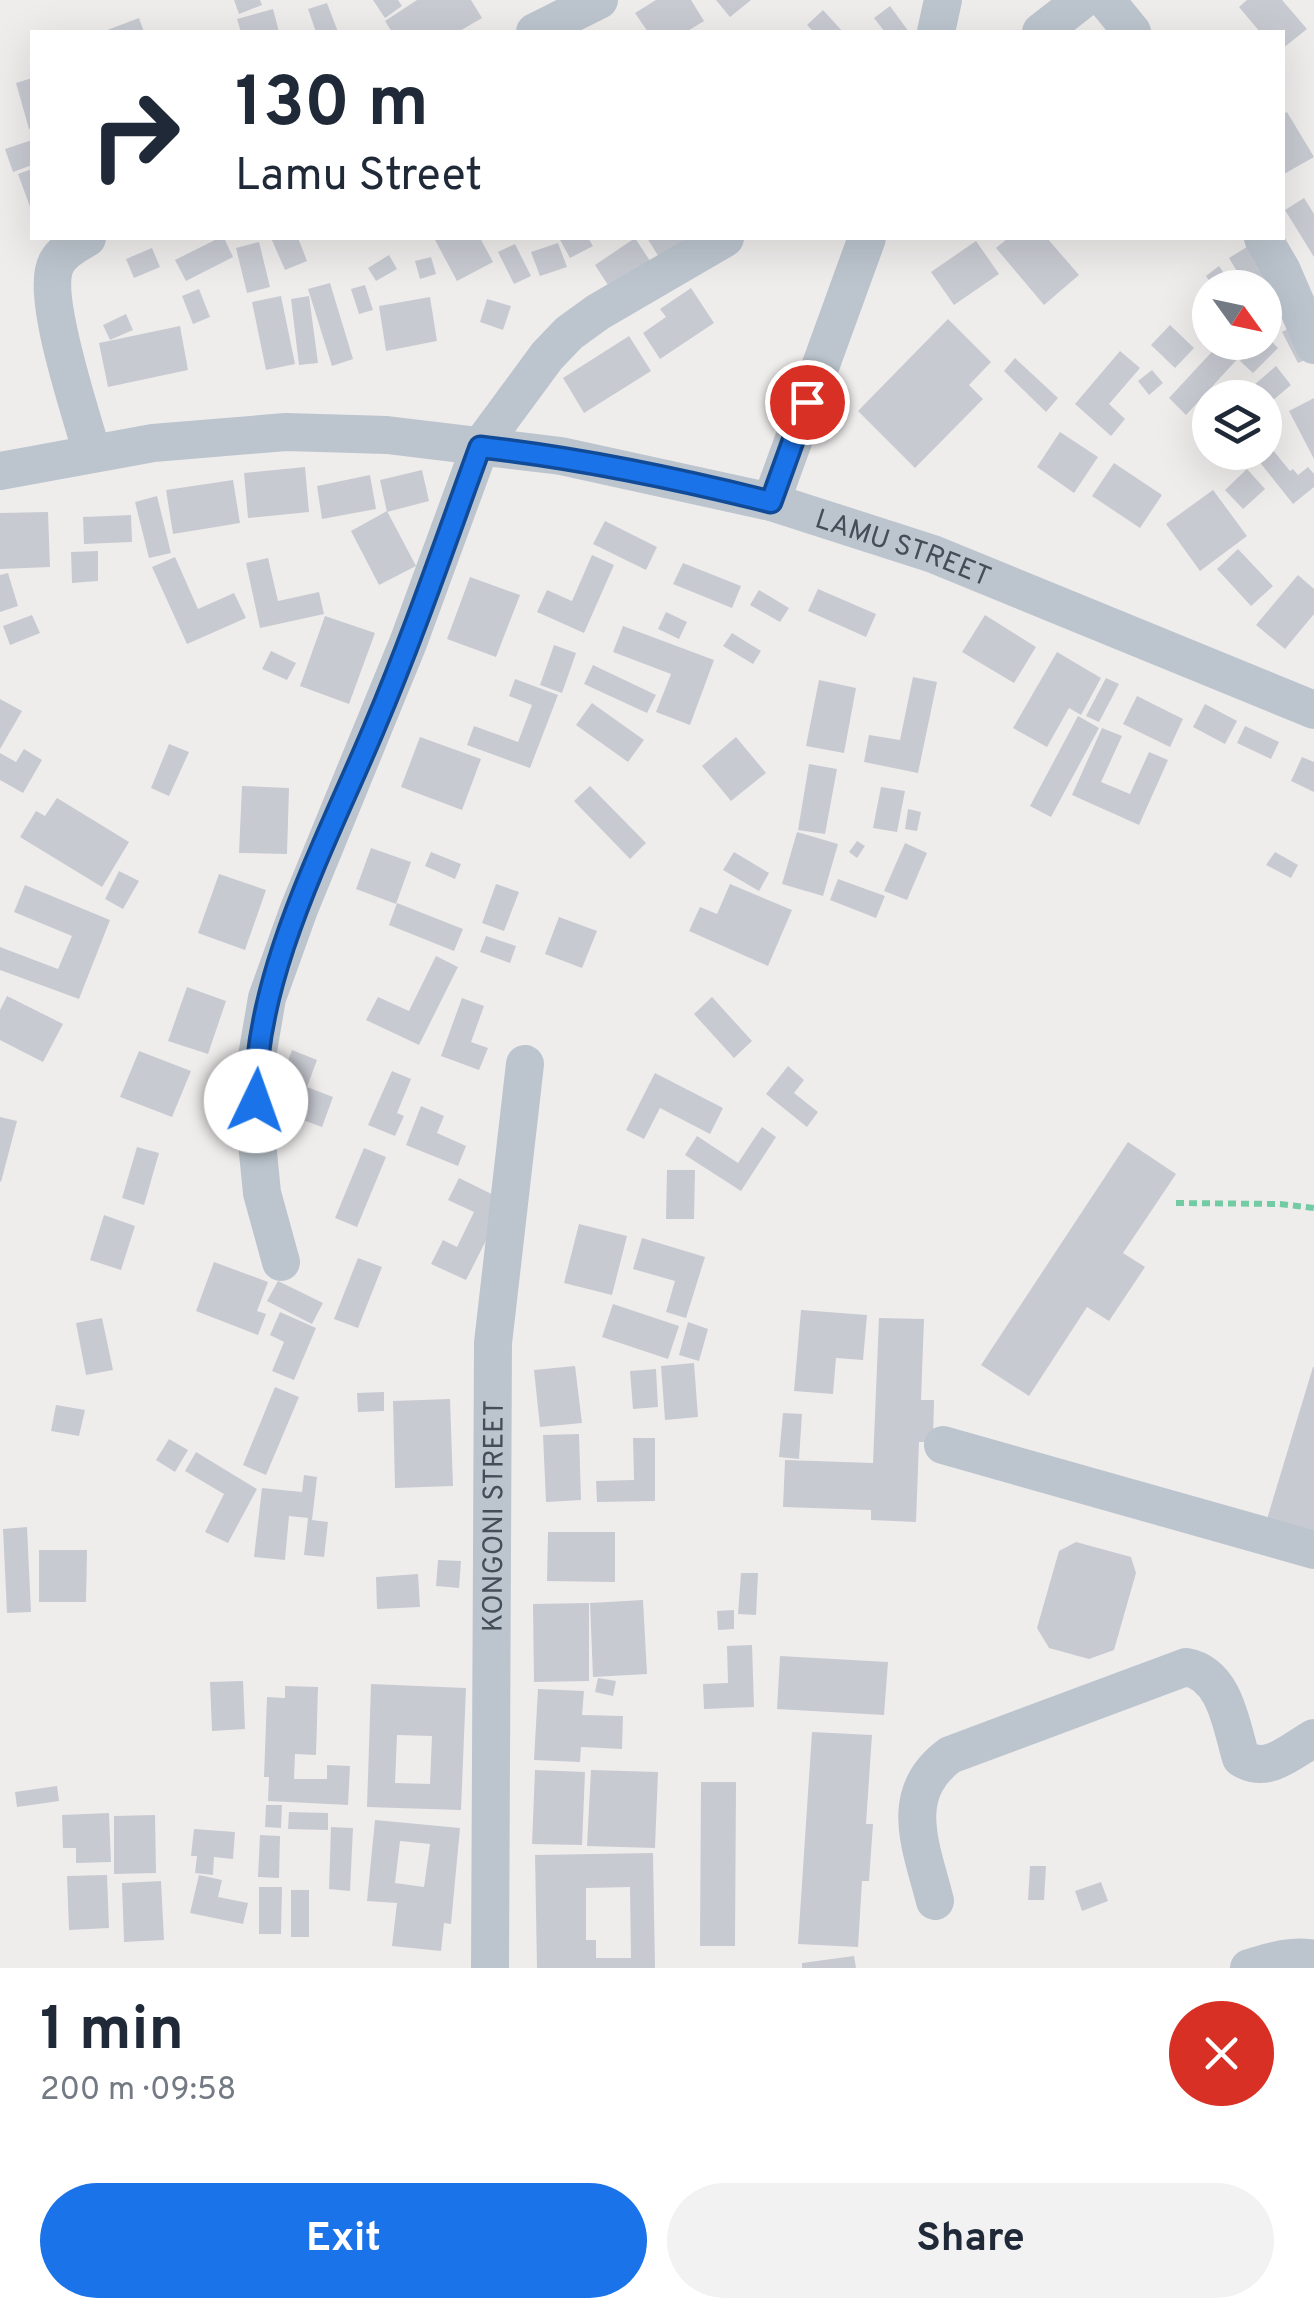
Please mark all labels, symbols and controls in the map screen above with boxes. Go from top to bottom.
text: 130 m [235,62,429,151]
icon: right [70,70,200,200]
text: Lamu Street [235,149,482,206]
north arrow [1192,270,1282,360]
map controls [1192,270,1282,470]
pin [765,360,850,445]
icon: arrive [780,375,835,430]
button: layers [1192,380,1282,470]
street label: LAMU STREET [810,502,996,597]
position arrow [204,1049,308,1153]
street label: KONGONI STREET [477,1400,514,1632]
text: 1 min [40,1995,184,2071]
button: close [1169,2001,1274,2106]
text: 200 m · 09:58 [40,2071,236,2111]
button: Exit [40,2183,647,2298]
button: Share [667,2183,1274,2298]

